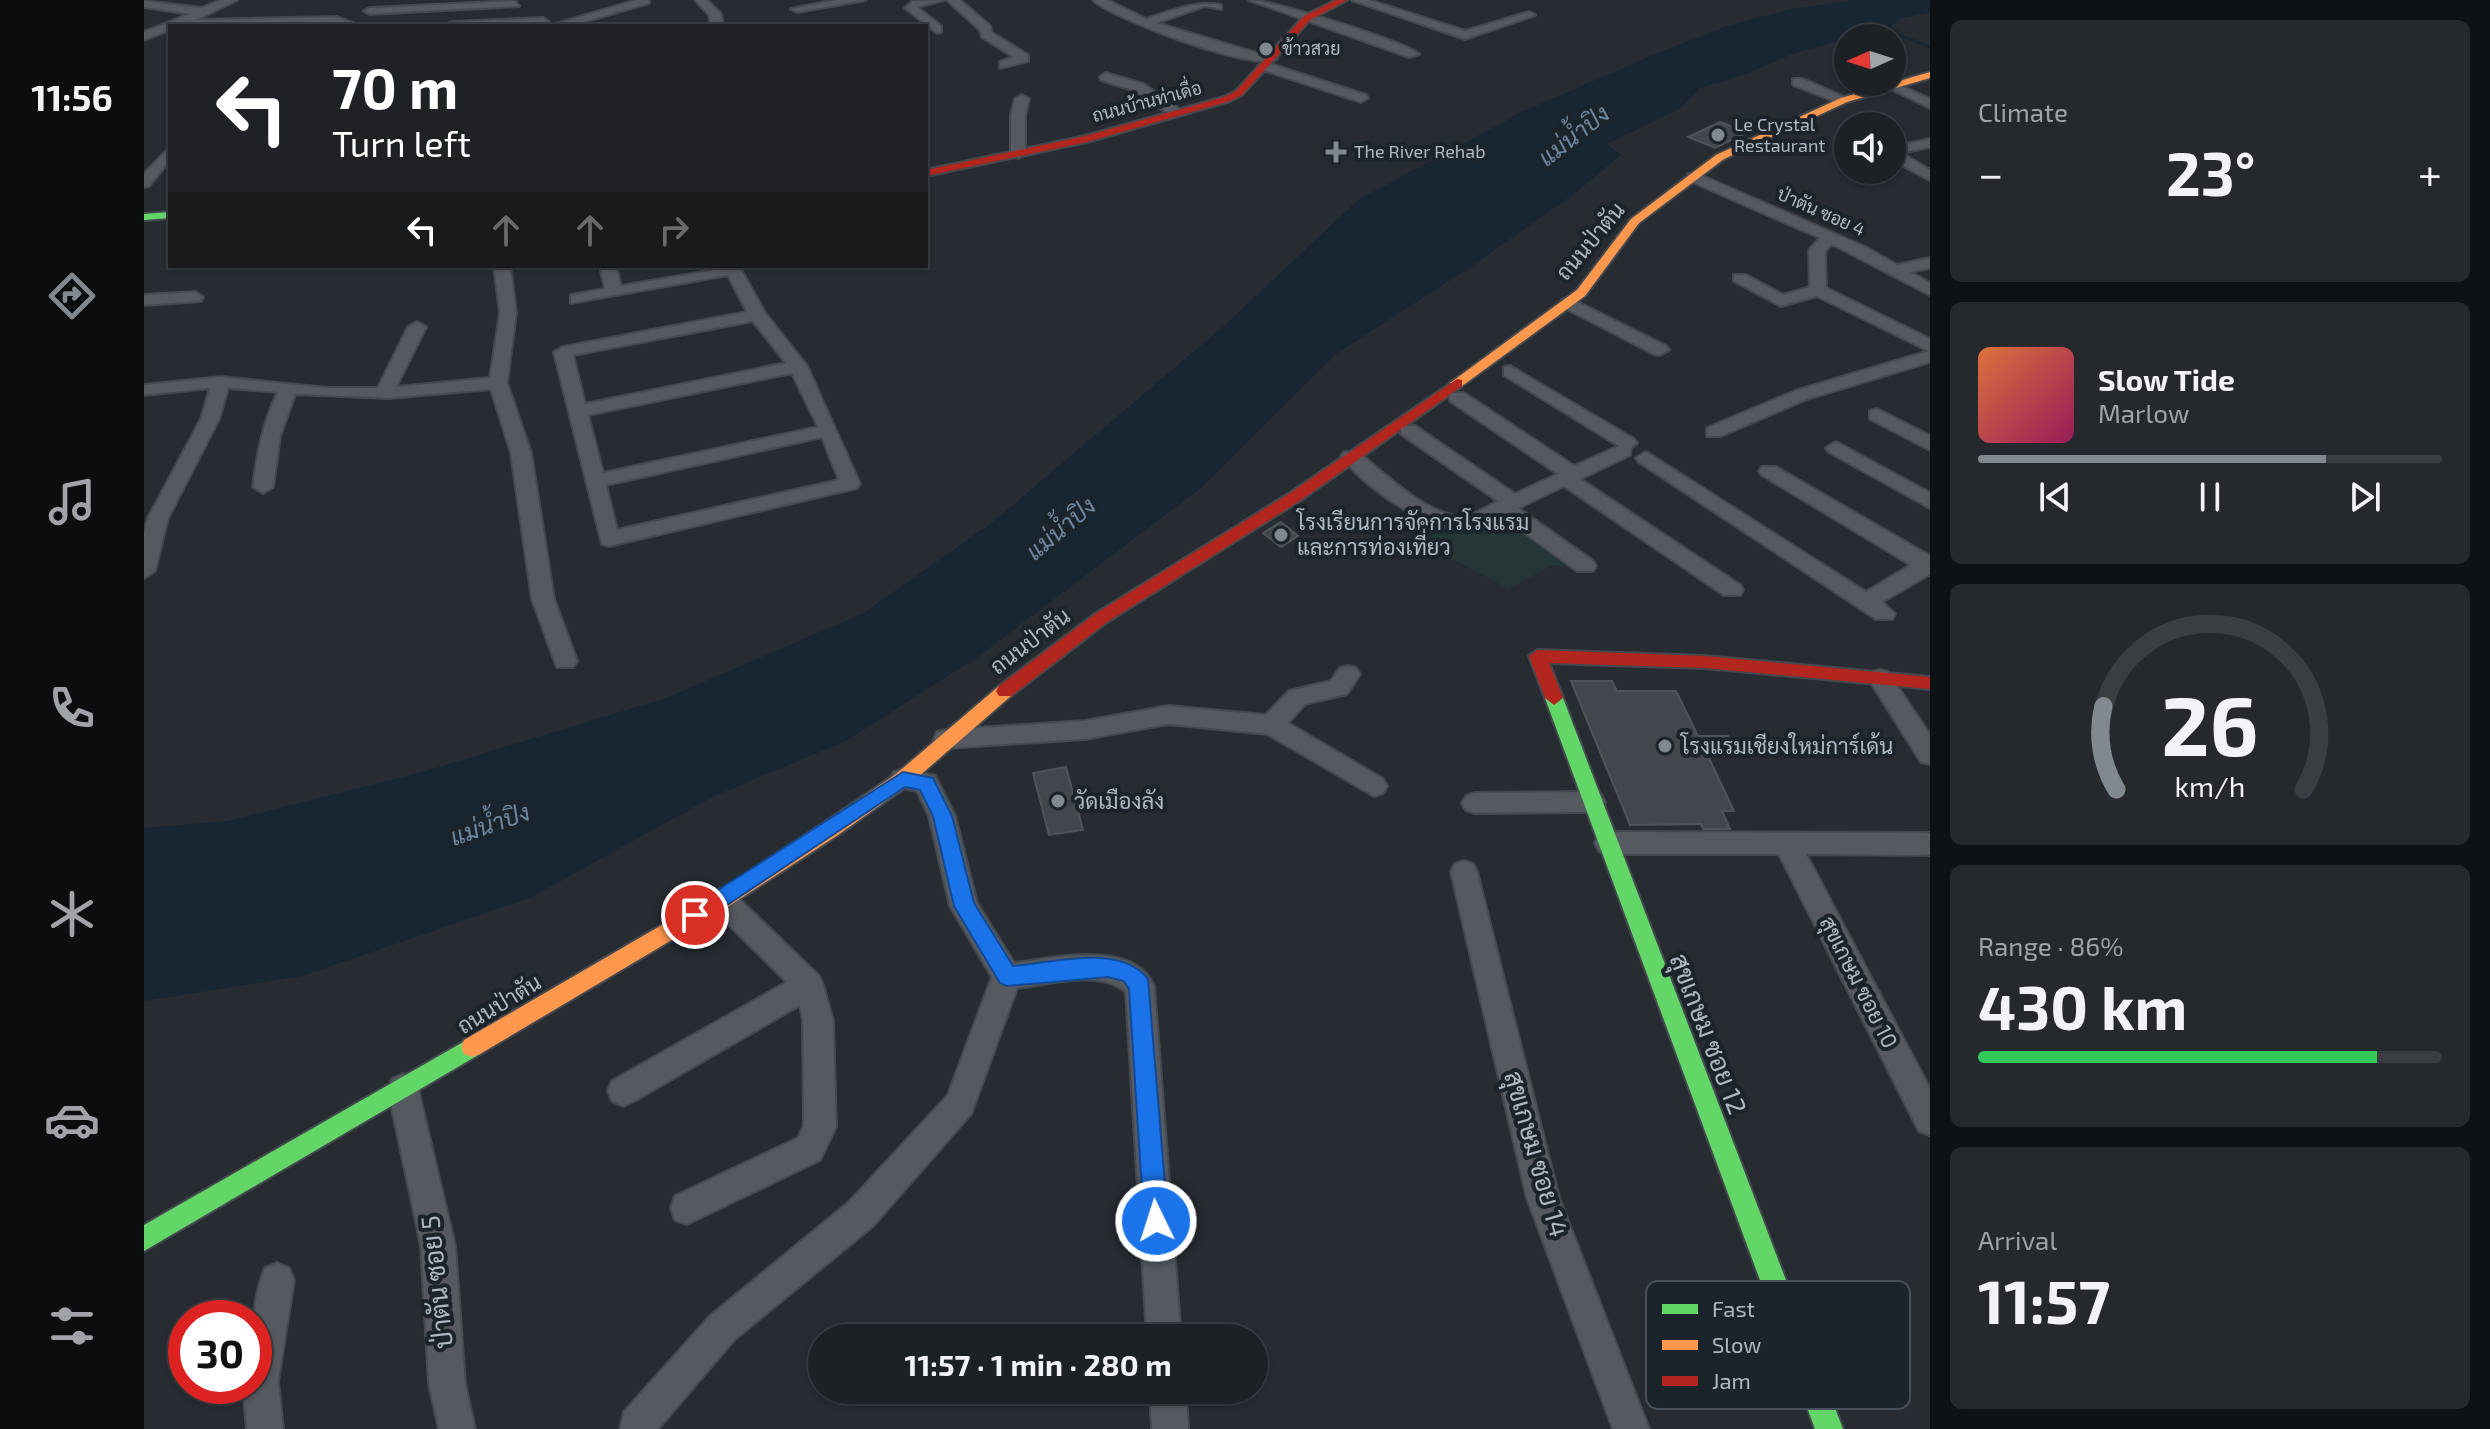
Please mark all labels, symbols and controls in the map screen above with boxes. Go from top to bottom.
north arrow [1834,24,1906,96]
map controls [1834,24,1906,184]
place label: ข้าวสวย [1282,37,1341,59]
marker: ข้าวสวย [1257,40,1275,58]
text: 70 m [332,53,458,120]
icon: left [200,56,304,160]
street label: ถนนบ้านท่าเดื่อ [1088,72,1204,126]
text: 11:56 [31,75,113,118]
water label: แม่น้ำปิง [1529,95,1614,172]
text: Climate [1978,96,2068,127]
button: sound [1834,112,1906,184]
place label: Le Crystal Restaurant [1734,113,1825,156]
text: Turn left [332,121,471,164]
marker: Le Crystal Restaurant [1709,126,1727,144]
text: 23° [2166,136,2256,208]
place label: The River Rehab [1354,140,1485,162]
marker: The River Rehab [1325,141,1347,163]
text: − [1978,146,2004,199]
text: + [2418,146,2442,199]
street label: ป่าตัน ซอย 4 [1774,182,1869,240]
street label: ถนนป่าตัน [1549,196,1629,284]
icon: left [400,208,444,252]
icon: ahead [484,208,528,252]
icon: ahead [568,208,612,252]
icon: right [652,208,696,252]
icon: directions [44,268,100,324]
text: Slow Tide [2098,361,2235,397]
text: Marlow [2098,397,2189,428]
icon: music [44,474,100,530]
icon: previous [2033,475,2077,519]
icon: pause [2188,475,2232,519]
icon: next [2343,475,2387,519]
water label: แม่น้ำปิง [1017,487,1101,565]
place label: โรงเรียนการจัดการโรงแรม และการท่องเที่ยว [1296,508,1529,559]
marker: โรงเรียนการจัดการโรงแรม และการท่องเที่ยว [1272,526,1290,544]
street label: ถนนป่าตัน [984,602,1074,679]
text: 26 [2161,673,2259,773]
icon: phone [44,680,100,736]
place label: โรงแรมเชียงใหม่การ์เด้น [1680,732,1893,758]
marker: โรงแรมเชียงใหม่การ์เด้น [1656,737,1674,755]
text: km/h [2175,769,2245,804]
place label: วัดเมืองลัง [1074,787,1164,813]
marker: วัดเมืองลัง [1049,792,1067,810]
water label: แม่น้ำปิง [445,793,533,851]
pin [661,881,729,949]
icon: climate [44,886,100,942]
icon: arrive [673,893,717,937]
street label: สุขเกษม ซอย 10 [1812,911,1904,1054]
text: Range · 86% [1978,930,2123,961]
street label: สุขเกษม ซอย 12 [1661,949,1754,1120]
street label: ถนนป่าตัน [452,968,545,1038]
text: 430 km [1978,970,2187,1042]
street label: สุขเกษม ซอย 14 [1495,1067,1576,1241]
icon: car [44,1092,100,1148]
position arrow [1114,1179,1198,1263]
street label: ป่าตัน ซอย 5 [413,1214,458,1350]
text: Arrival [1978,1224,2057,1255]
text: 11:57 [1978,1264,2110,1336]
legend [1646,1281,1910,1409]
text: Fast [1712,1295,1755,1321]
icon: filters [44,1298,100,1354]
speed limit sign: 30 [168,1300,272,1404]
text: Slow [1712,1331,1761,1357]
text: 11:57 · 1 min · 280 m [904,1346,1172,1382]
text: Jam [1712,1367,1751,1393]

